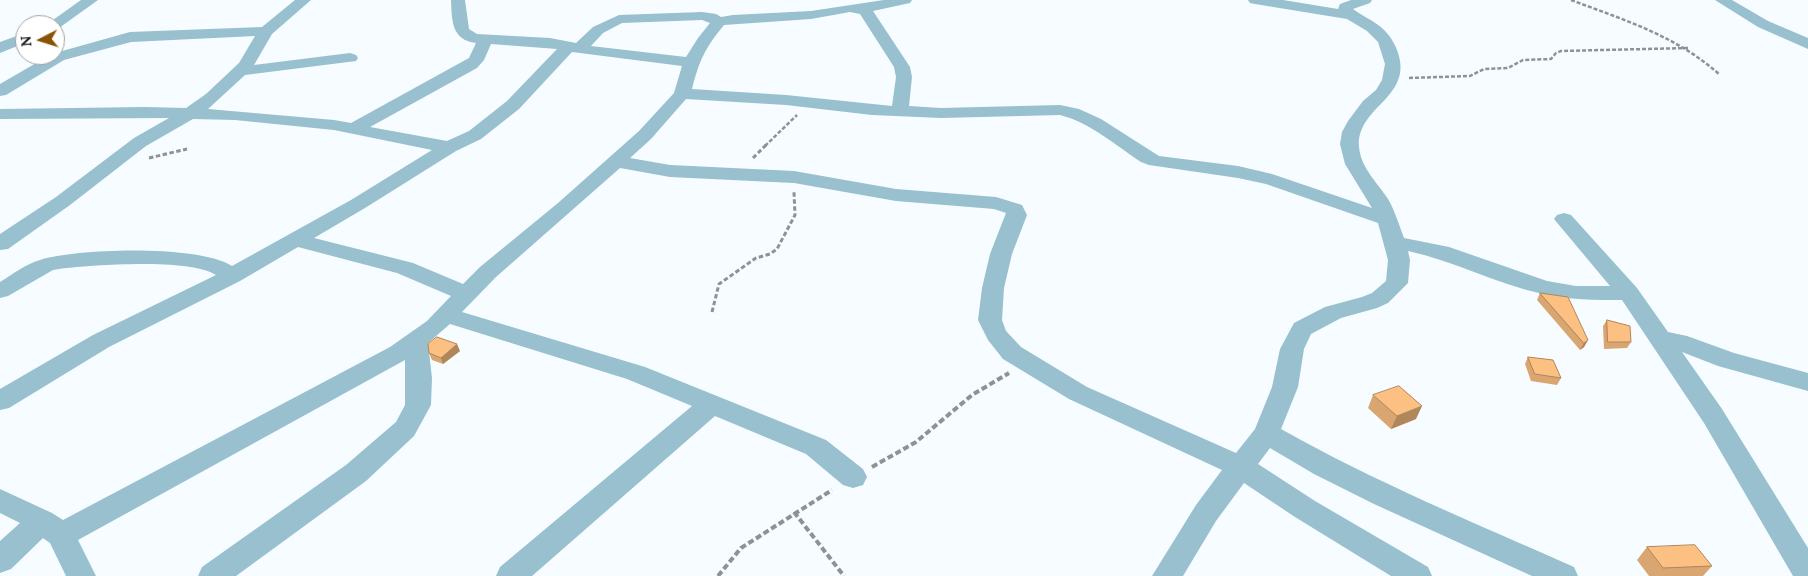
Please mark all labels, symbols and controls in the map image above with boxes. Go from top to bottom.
north arrow [15,15,65,65]
text: N [17,35,35,47]

